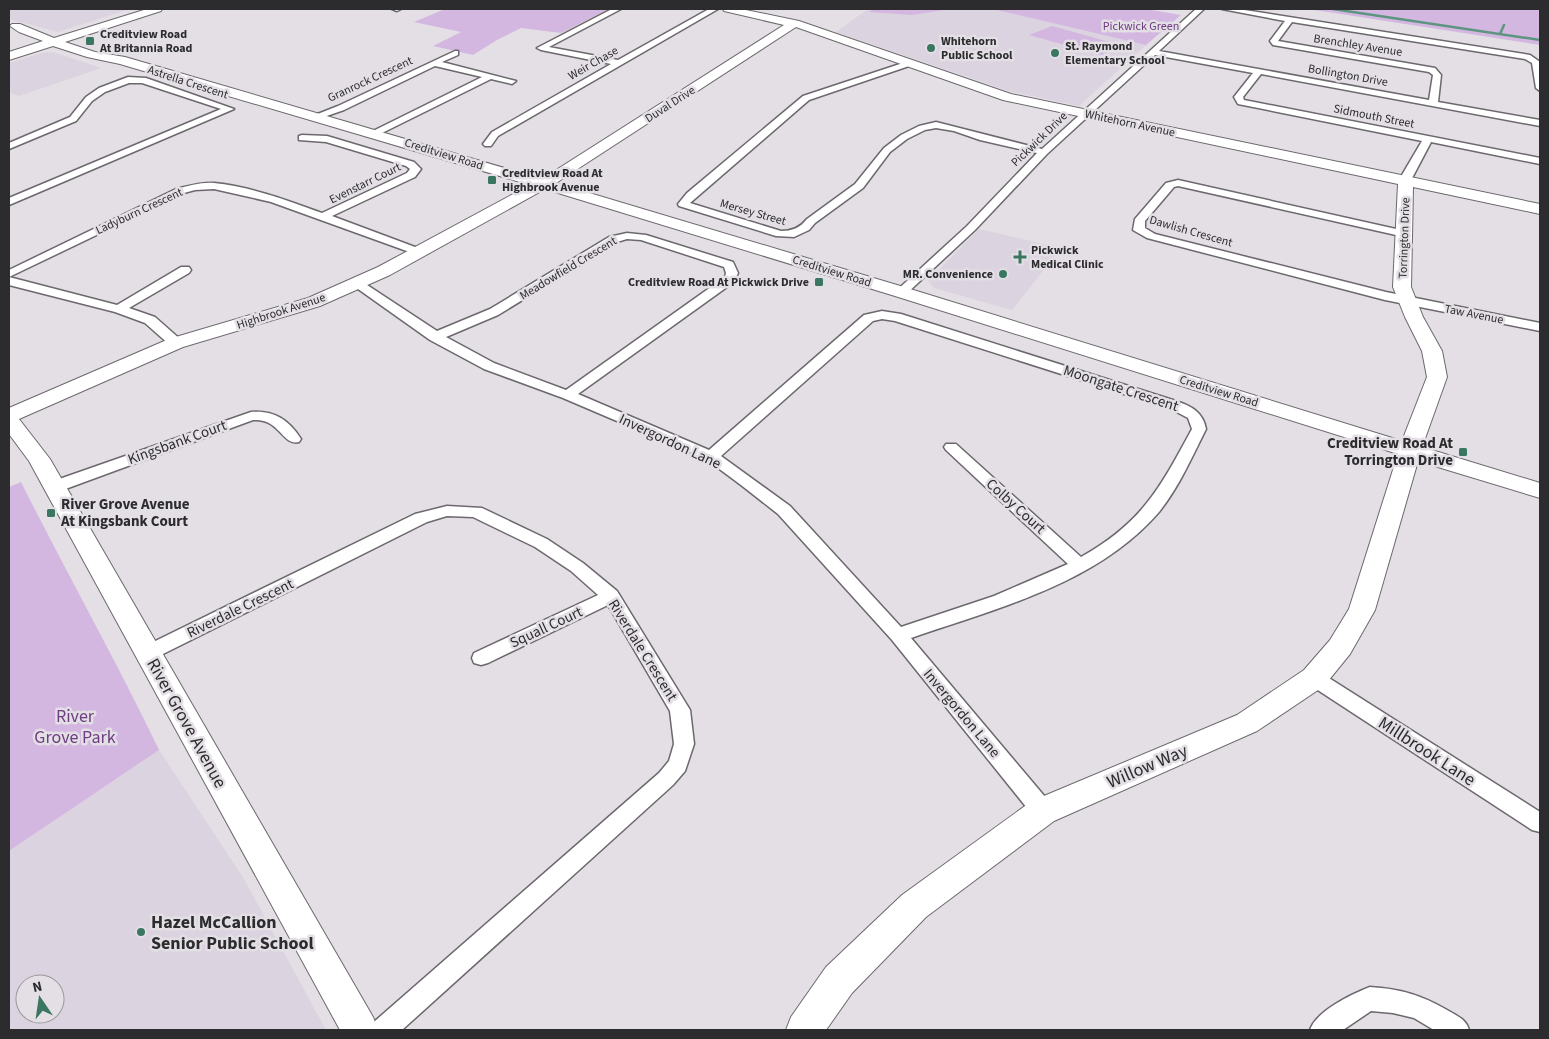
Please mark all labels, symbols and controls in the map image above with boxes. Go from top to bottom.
park label: Pickwick Green [1103,18,1179,35]
place label: Creditview Road At Britannia Road [99,26,193,57]
street label: Brenchley Avenue [1312,30,1404,61]
place label: Whitehorn Public School [941,33,1013,64]
marker: Creditview Road At Britannia Road [84,35,96,47]
place label: St. Raymond Elementary School [1065,38,1165,69]
street label: Weir Chase [565,42,621,85]
marker: Whitehorn Public School [925,42,937,54]
marker: St. Raymond Elementary School [1049,47,1061,59]
street label: Granrock Crescent [325,52,415,107]
street label: Bollington Drive [1307,60,1389,91]
street label: Astrella Crescent [145,61,230,104]
street label: Duval Drive [642,82,699,127]
street label: Sidmouth Street [1332,100,1416,133]
street label: Whitehorn Avenue [1083,106,1177,141]
street label: Pickwick Drive [1007,108,1071,171]
street label: Creditview Road [402,134,485,175]
street label: Evenstarr Court [327,159,404,208]
place label: Creditview Road At Highbrook Avenue [502,165,603,196]
marker: Creditview Road At Highbrook Avenue [486,174,498,186]
street label: Ladyburn Crescent [93,184,185,239]
street label: Mersey Street [718,195,788,230]
street label: Torrington Drive [1395,197,1414,279]
street label: Dawlish Crescent [1147,211,1234,251]
street label: Meadowfield Crescent [517,233,620,304]
place label: Pickwick Medical Clinic [1031,242,1104,273]
marker: Pickwick Medical Clinic [1013,250,1027,264]
street label: Creditview Road [790,251,873,292]
place label: MR. Convenience [903,266,993,283]
marker: MR. Convenience [997,268,1009,280]
place label: Creditview Road At Pickwick Drive [628,274,809,291]
marker: Creditview Road At Pickwick Drive [813,276,825,288]
street label: Highbrook Avenue [235,289,328,334]
street label: Taw Avenue [1443,300,1505,329]
street label: Moongate Crescent [1061,360,1181,417]
street label: Creditview Road [1177,371,1260,412]
street label: Invergordon Lane [615,409,724,474]
street label: Kingsbank Court [125,415,230,470]
place label: Creditview Road At Torrington Drive [1327,433,1453,471]
marker: Creditview Road At Torrington Drive [1457,446,1469,458]
street label: Colby Court [981,474,1050,539]
place label: River Grove Avenue At Kingsbank Court [60,494,190,532]
marker: River Grove Avenue At Kingsbank Court [45,507,57,519]
street label: Riverdale Crescent [183,573,297,643]
street label: Riverdale Crescent [603,595,682,705]
street label: Squall Court [506,601,586,653]
street label: River Grove Avenue [140,654,233,793]
street label: Invergordon Lane [918,664,1005,762]
park label: River Grove Park [34,704,116,750]
street label: Millbrook Lane [1373,711,1480,792]
street label: Willow Way [1103,738,1192,795]
place label: Hazel McCallion Senior Public School [151,910,314,956]
marker: Hazel McCallion Senior Public School [135,926,147,938]
north arrow [15,974,65,1024]
text: N [31,977,44,998]

